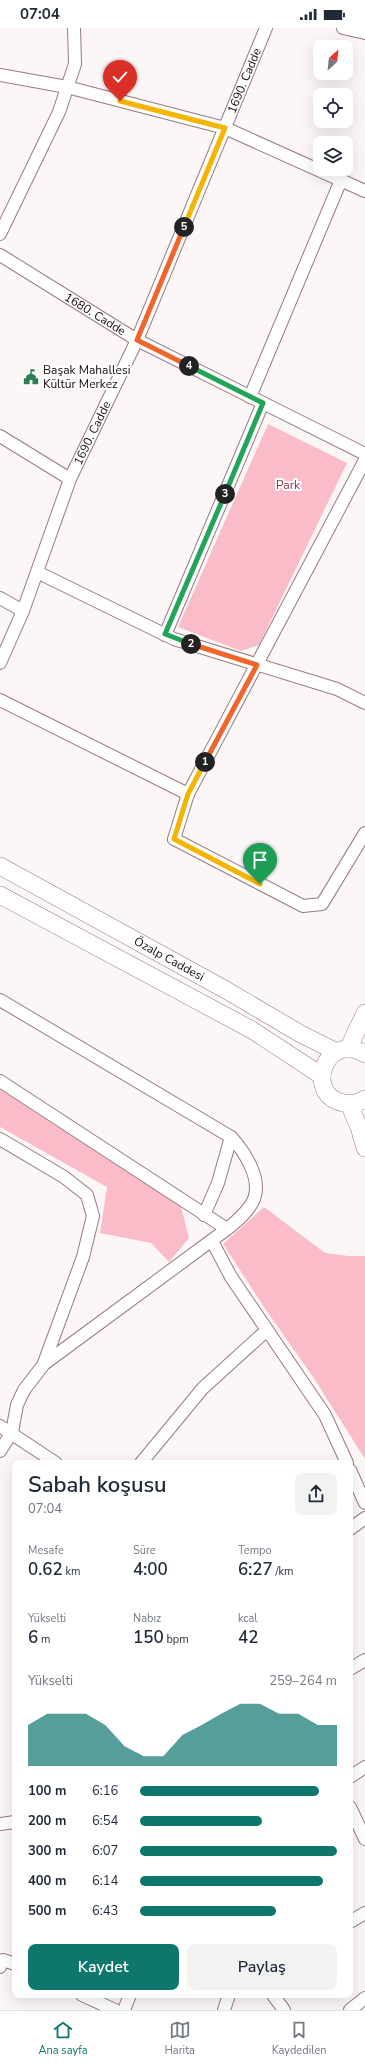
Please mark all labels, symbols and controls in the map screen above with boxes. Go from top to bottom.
text: 07:04 [20,4,60,24]
north arrow [313,40,353,80]
map controls [313,40,353,176]
street label: 1690. Cadde [224,45,265,116]
pin [103,60,137,101]
icon: check [109,66,131,88]
button: locate [313,88,353,128]
button: layers [313,136,353,176]
pin: 5 [174,217,194,237]
text: 5 [181,219,187,234]
street label: 1680. Cadde [62,289,129,339]
pin: 4 [179,356,199,376]
text: 4 [186,358,192,373]
place label: Başak Mahallesi Kültür Merkez [43,362,130,392]
public building icon: Başak Mahallesi Kültür Merkez [22,368,40,386]
street label: 1690. Cadde [70,398,114,468]
park label: Park [276,477,301,493]
pin: 3 [215,484,235,504]
text: 3 [222,486,228,501]
pin: 2 [181,634,201,654]
text: 2 [188,636,194,651]
pin: 1 [195,752,215,772]
text: 1 [202,754,208,769]
pin [243,843,277,884]
icon: arrive [249,849,271,871]
street label: Özalp Caddesi [131,933,207,985]
text: Sabah koşusu [28,1470,167,1500]
button: share [295,1473,337,1515]
text: 07:04 [28,1500,62,1518]
text: Mesafe [28,1543,64,1558]
text: Süre [133,1543,156,1558]
text: Tempo [238,1543,272,1558]
text: 0.62 [28,1558,63,1581]
text: 4:00 [133,1558,168,1581]
text: 6:27 [238,1558,273,1581]
text: km [63,1564,80,1579]
text: /km [273,1564,293,1579]
text: Yükselti [28,1611,66,1626]
text: Nabız [133,1611,161,1626]
text: kcal [238,1611,258,1626]
text: 6 [28,1626,38,1649]
text: 150 [133,1626,164,1649]
text: 42 [238,1626,258,1649]
text: m [38,1632,50,1647]
text: bpm [164,1632,189,1647]
text: Yükselti [28,1672,73,1690]
text: 259–264 m [269,1672,337,1690]
text: 100 m [28,1782,66,1800]
text: 6:16 [92,1782,118,1800]
text: 200 m [28,1812,66,1830]
text: 6:54 [92,1812,118,1830]
text: 300 m [28,1842,66,1860]
text: 6:07 [92,1842,118,1860]
text: 400 m [28,1872,66,1890]
text: 6:14 [92,1872,118,1890]
text: 500 m [28,1902,66,1920]
text: 6:43 [92,1902,118,1920]
button: Kaydet [28,1944,179,1990]
button: Paylaş [187,1944,337,1990]
tab: Ana sayfa [38,2019,88,2058]
tab: Harita [164,2019,195,2058]
tab: Kaydedilen [272,2019,327,2058]

